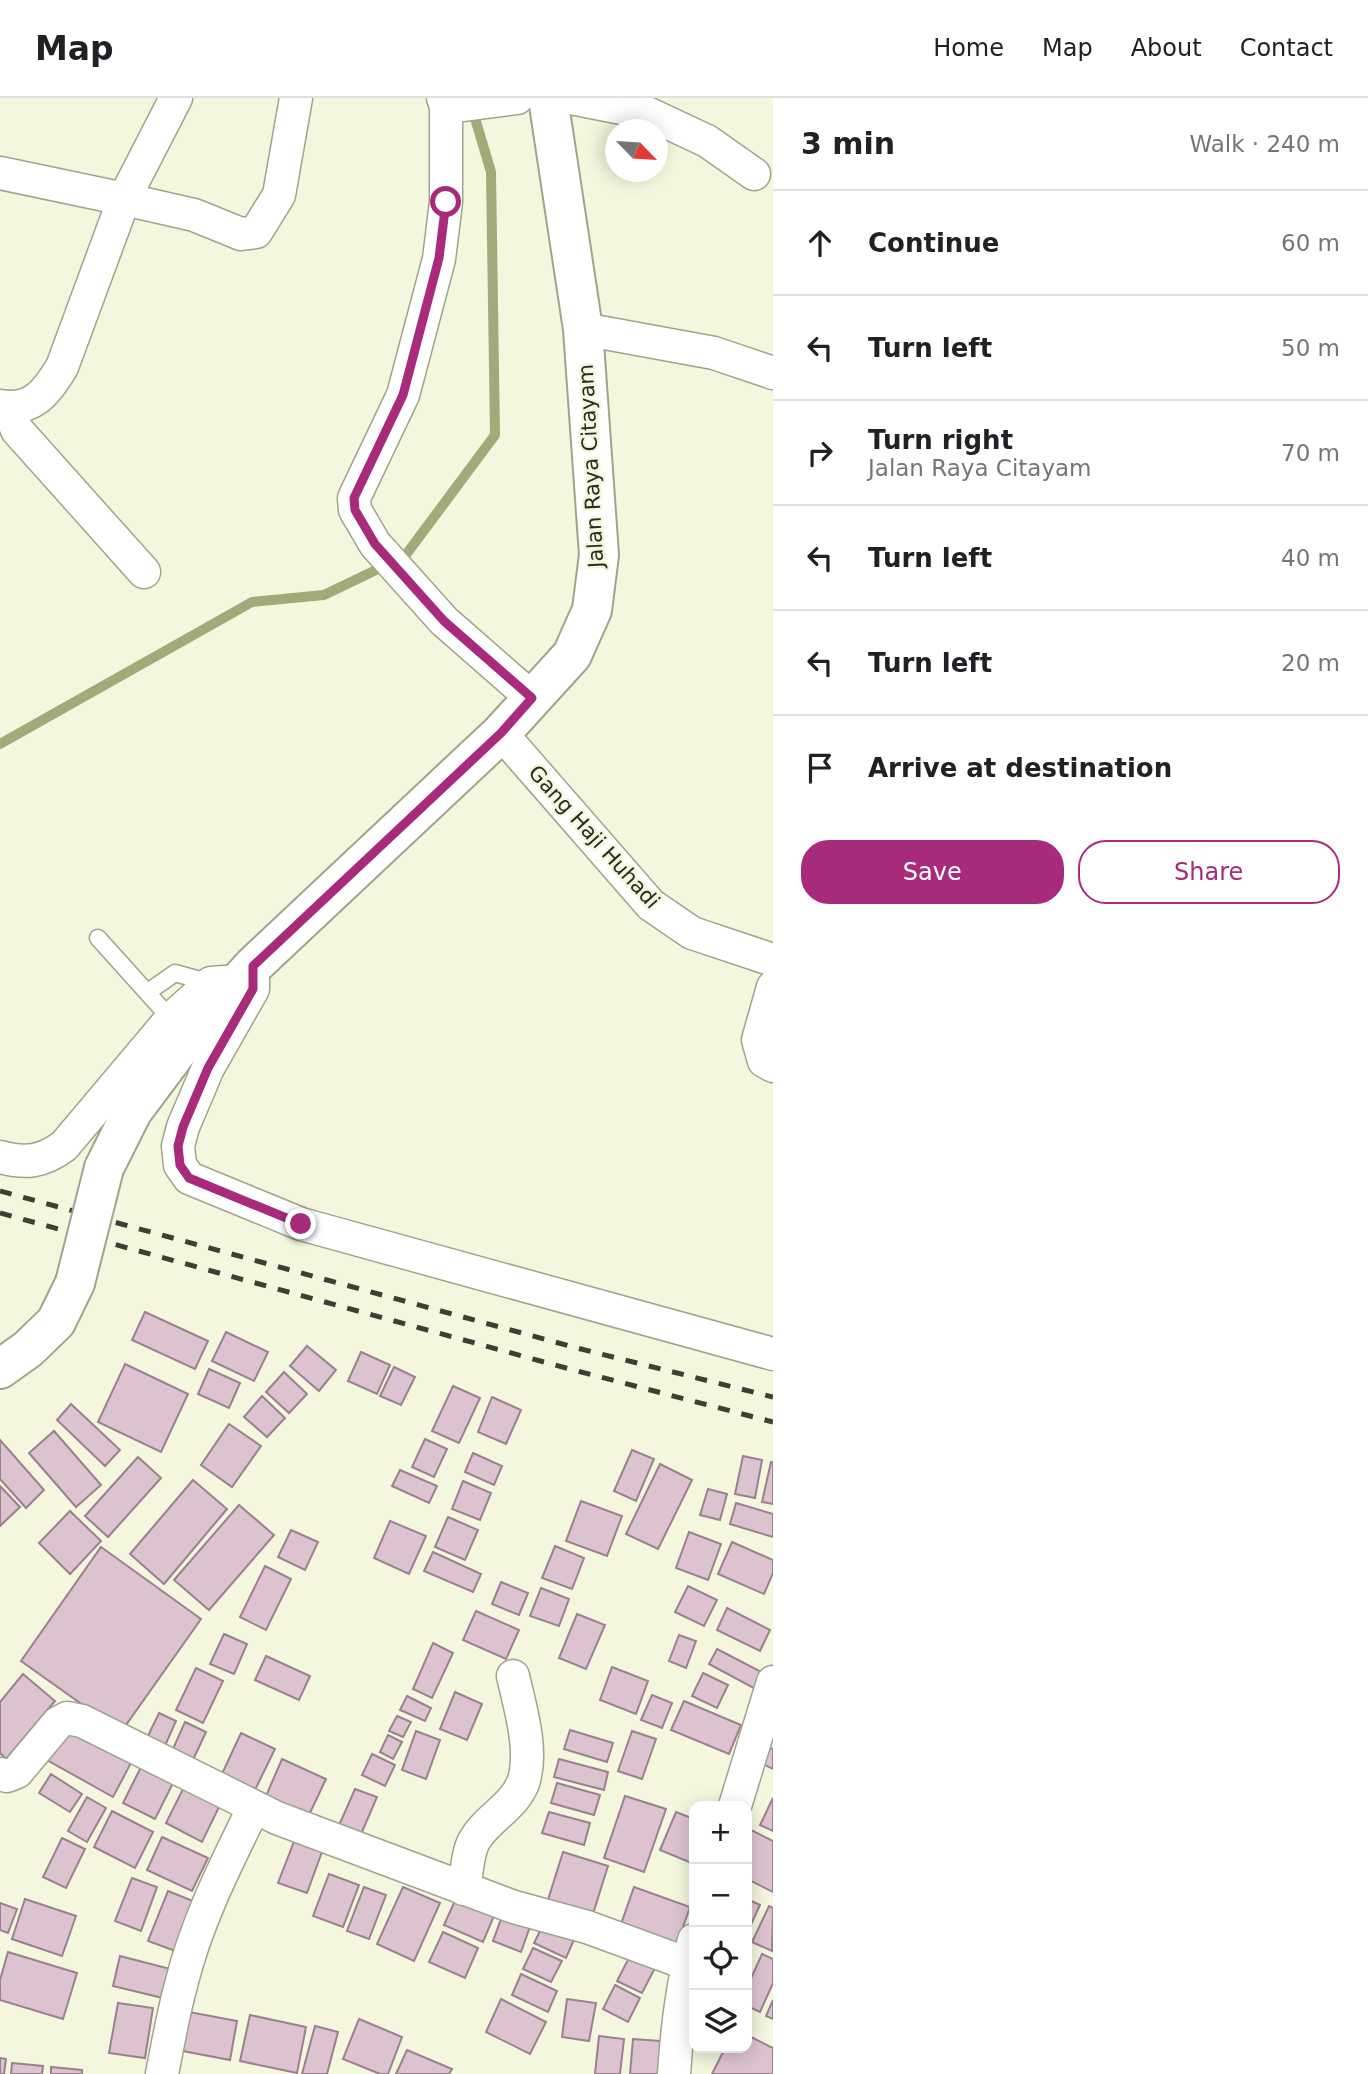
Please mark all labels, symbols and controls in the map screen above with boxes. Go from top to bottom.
text: Map [35,29,114,68]
text: Home [933,34,1004,62]
text: Map [1042,34,1093,62]
text: About [1131,34,1202,62]
text: Contact [1240,34,1333,62]
north arrow [605,119,668,182]
text: 3 min [801,126,895,161]
text: Walk · 240 m [1189,131,1340,157]
route start [430,186,461,217]
icon: ahead [801,224,839,262]
text: Continue [868,228,999,258]
text: 60 m [1281,230,1340,256]
icon: left [801,329,839,367]
text: Turn left [868,333,992,363]
text: 50 m [1281,335,1340,361]
street label: Jalan Raya Citayam [574,363,608,571]
text: Turn right [868,425,1013,455]
icon: right [801,434,839,472]
text: 70 m [1281,440,1340,466]
text: Jalan Raya Citayam [868,455,1092,481]
icon: left [801,539,839,577]
text: Turn left [868,543,992,573]
text: 40 m [1281,545,1340,571]
icon: left [801,644,839,682]
text: Turn left [868,648,992,678]
text: 20 m [1281,650,1340,676]
icon: arrive [801,749,839,787]
text: Arrive at destination [868,753,1172,783]
street label: Gang Haji Huhadi [524,761,664,913]
button: Save [801,840,1064,904]
button: Share [1078,840,1340,904]
route end [285,1208,316,1239]
map controls [689,1801,752,2053]
button: + [689,1801,752,1864]
button: − [689,1864,752,1927]
button: locate [689,1927,752,1990]
button: layers [689,1990,752,2053]

